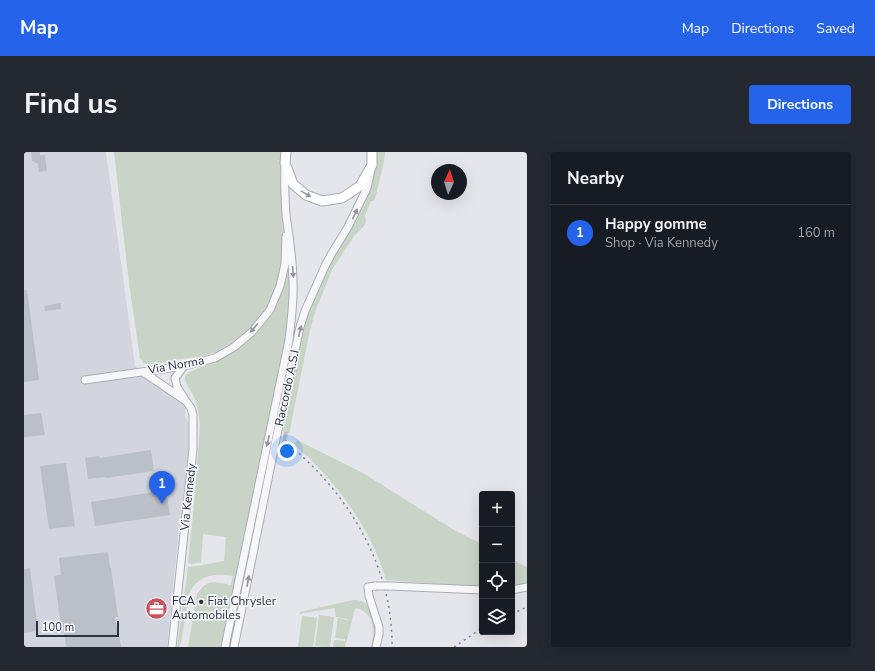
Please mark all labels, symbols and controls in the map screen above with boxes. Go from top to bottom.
text: Map [20,15,58,41]
text: Map [682,19,709,38]
text: Directions [731,19,794,38]
text: Saved [816,19,855,38]
text: Find us [24,85,118,123]
button: Directions [749,85,851,124]
north arrow [431,164,467,200]
text: Nearby [567,167,624,190]
one-way arrow [301,190,312,197]
one-way arrow [352,208,358,219]
text: Happy gomme [605,214,707,234]
text: 1 [576,224,584,242]
text: 160 m [797,224,835,242]
text: Shop · Via Kennedy [605,234,718,252]
one-way arrow [289,266,296,278]
one-way arrow [250,323,259,334]
one-way arrow [297,325,303,337]
street label: Raccordo A.S.I [271,348,303,428]
street label: Via Norma [146,352,205,378]
one-way arrow [264,435,270,447]
your location [277,441,297,461]
street label: Via Kennedy [176,462,200,532]
pin: 1 [149,471,175,504]
map controls [479,491,515,635]
button: + [479,491,515,527]
button: − [479,527,515,563]
button: locate [479,563,515,599]
one-way arrow [245,575,251,587]
place label: FCA • Fiat Chrysler Automobiles [172,593,277,623]
office icon: FCA • Fiat Chrysler Automobiles [143,595,169,621]
button: layers [479,599,515,635]
scale bar [36,619,119,638]
text: 100 m [42,620,74,635]

